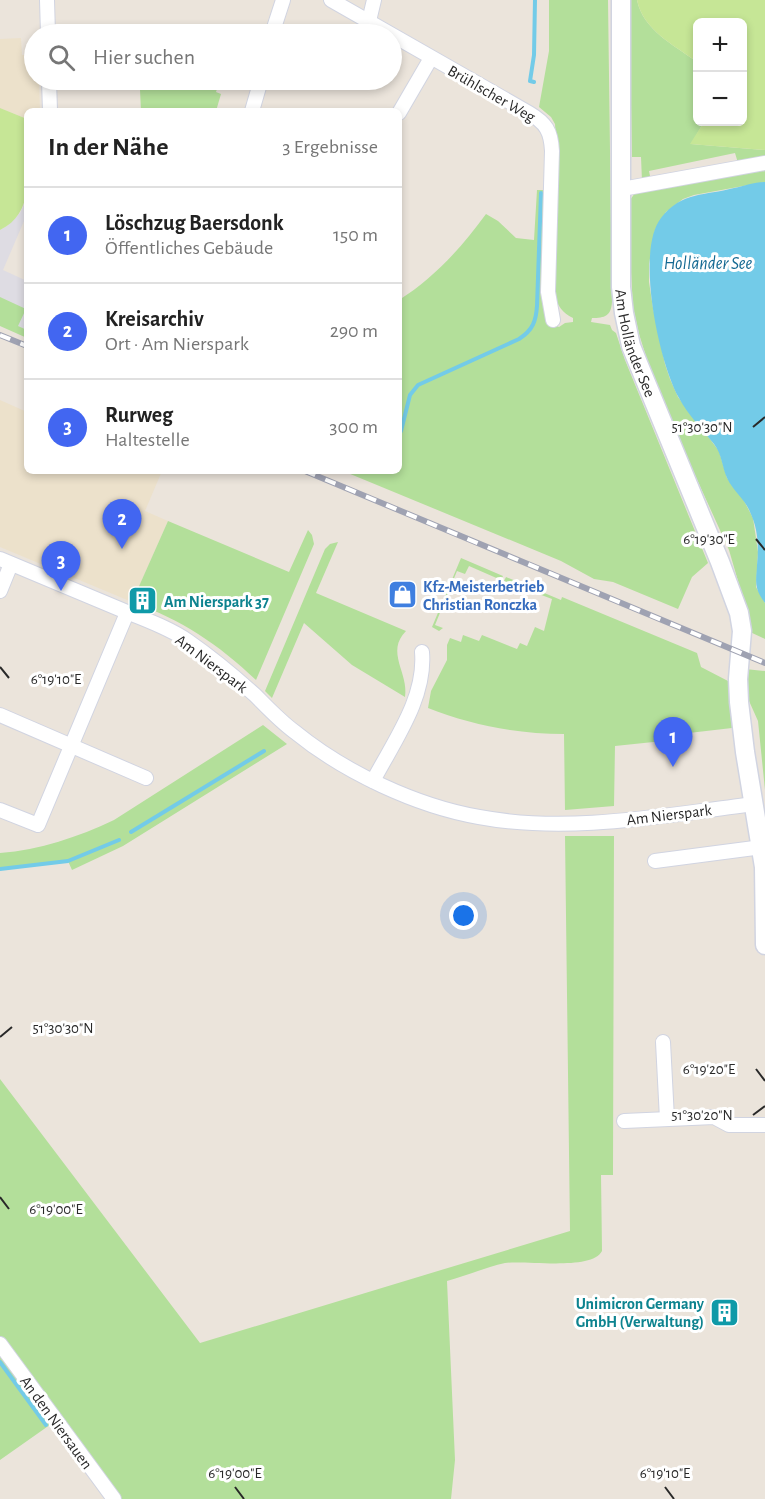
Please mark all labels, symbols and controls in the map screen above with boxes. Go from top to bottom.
map controls [693,18,747,126]
button: + [693,18,747,72]
search box [24,24,402,90]
icon: search [45,41,78,74]
text: Hier suchen [93,46,195,68]
street label: Brühlscher Weg [445,62,538,125]
button: − [693,72,747,126]
text: In der Nähe [48,134,168,160]
text: 3 Ergebnisse [282,137,378,157]
text: Löschzug Baersdonk [105,212,284,234]
text: 1 [64,225,71,245]
text: 150 m [333,225,378,245]
text: Öffentliches Gebäude [105,238,273,258]
water label: Holländer See [664,255,752,273]
street label: Am Holländer See [612,288,658,399]
text: Kreisarchiv [105,308,204,330]
text: 2 [63,321,72,341]
text: 290 m [330,321,378,341]
text: Ort · Am Nierspark [105,334,249,354]
text: Rurweg [105,404,173,426]
text: 3 [63,417,72,437]
text: 300 m [329,417,378,437]
text: 51°30'30"N [672,420,732,435]
text: Haltestelle [105,430,190,450]
pin: 2 [102,500,142,549]
text: 6°19'30"E [683,532,735,547]
pin: 3 [42,542,80,591]
shop icon: Kfz-Meisterbetrieb Christian Ronczka [386,579,418,611]
place label: Kfz-Meisterbetrieb Christian Ronczka [423,579,544,613]
building icon: Am Nierspark 37 [127,585,159,617]
place label: Am Nierspark 37 [164,594,269,610]
street label: Am Nierspark [172,632,251,696]
text: 6°19'10"E [31,672,81,687]
pin: 1 [654,718,692,767]
street label: Am Nierspark [626,802,713,828]
your location [449,901,478,930]
text: 51°30'30"N [33,1021,93,1036]
text: 6°19'20"E [683,1062,735,1077]
text: 51°30'20"N [671,1108,733,1123]
text: 6°19'00"E [29,1202,83,1217]
place label: Unimicron Germany GmbH (Verwaltung) [576,1296,705,1330]
building icon: Unimicron Germany GmbH (Verwaltung) [709,1296,741,1328]
street label: An den Niersauen [17,1373,95,1472]
text: 6°19'00"E [208,1466,262,1481]
text: 6°19'10"E [640,1466,690,1481]

